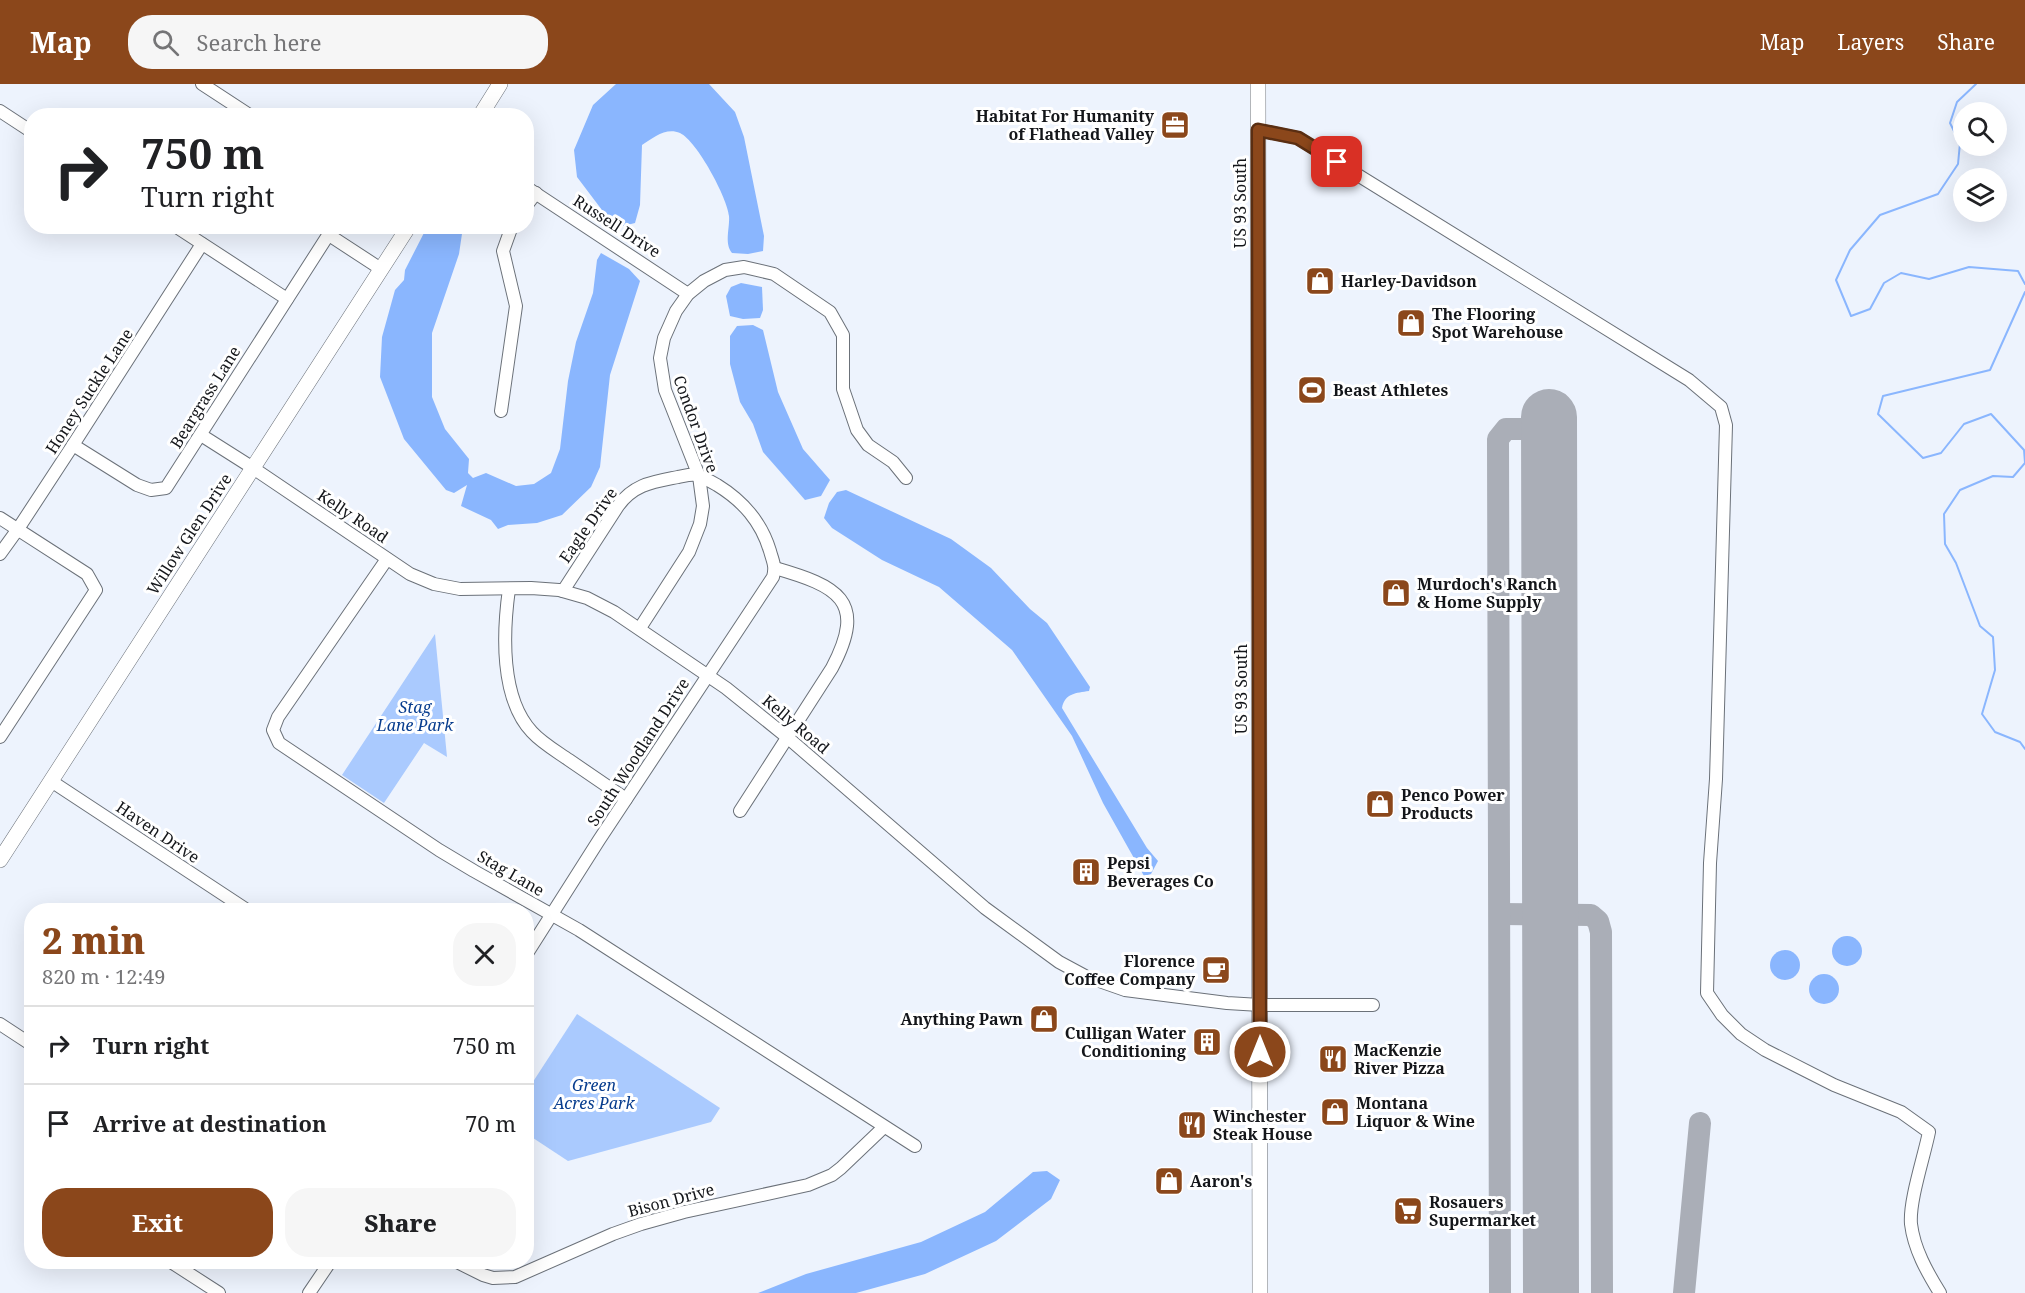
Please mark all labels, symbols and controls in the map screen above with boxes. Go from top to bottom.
search box [128,15,548,69]
text: Map [30,23,92,61]
icon: search [149,26,182,59]
text: Search here [197,27,321,57]
text: Map [1760,28,1804,56]
text: Layers [1837,28,1904,56]
text: Share [1937,28,1995,56]
map controls [1953,102,2007,222]
button: search [1953,102,2007,156]
place label: Habitat For Humanity of Flathead Valley [976,105,1155,145]
office icon: Habitat For Humanity of Flathead Valley [1159,109,1191,141]
text: 750 m [141,124,265,181]
icon: right [42,132,120,210]
pin [1311,136,1362,187]
icon: arrive [1320,145,1353,178]
street label: US 93 South [1229,158,1251,248]
button: layers [1953,168,2007,222]
text: Turn right [141,178,274,215]
street label: Russell Drive [569,190,665,262]
shop icon: Harley-Davidson [1304,265,1336,297]
place label: Harley-Davidson [1341,270,1477,292]
place label: The Flooring Spot Warehouse [1432,303,1563,343]
shop icon: The Flooring Spot Warehouse [1395,307,1427,339]
street label: Honey Suckle Lane [40,324,138,458]
street label: Beargrass Lane [165,342,245,452]
street label: Condor Drive [668,372,724,476]
sports icon: Beast Athletes [1296,374,1328,406]
place label: Beast Athletes [1333,379,1448,401]
street label: Willow Glen Drive [142,469,236,599]
street label: Eagle Drive [554,483,622,567]
street label: Kelly Road [313,484,393,548]
place label: Murdoch's Ranch & Home Supply [1417,573,1558,613]
shop icon: Murdoch's Ranch & Home Supply [1380,577,1412,609]
street label: US 93 South [1230,644,1252,734]
street label: South Woodland Drive [582,674,694,830]
street label: Kelly Road [758,690,834,759]
park label: Stag Lane Park [376,696,454,736]
place label: Penco Power Products [1401,784,1505,824]
shop icon: Penco Power Products [1364,788,1396,820]
street label: Haven Drive [112,796,204,868]
street label: Stag Lane [473,845,549,901]
place label: Pepsi Beverages Co [1107,852,1214,892]
building icon: Pepsi Beverages Co [1070,856,1102,888]
text: 2 min [42,916,145,965]
button: close [453,923,516,986]
place label: Florence Coffee Company [1064,950,1196,990]
cafe icon: Florence Coffee Company [1200,954,1232,986]
text: 820 m · 12:49 [42,963,165,990]
shop icon: Anything Pawn [1028,1003,1060,1035]
place label: Anything Pawn [901,1008,1023,1030]
position arrow [1228,1020,1292,1084]
place label: Culligan Water Conditioning [1065,1022,1187,1062]
building icon: Culligan Water Conditioning [1191,1026,1223,1058]
icon: right [42,1029,75,1062]
text: Turn right [93,1030,209,1060]
text: 750 m [453,1030,516,1060]
place label: MacKenzie River Pizza [1354,1039,1445,1079]
restaurant icon: MacKenzie River Pizza [1317,1043,1349,1075]
park label: Green Acres Park [552,1074,635,1114]
place label: Montana Liquor & Wine [1356,1092,1475,1132]
shop icon: Montana Liquor & Wine [1319,1096,1351,1128]
place label: Winchester Steak House [1213,1105,1312,1145]
icon: arrive [42,1107,75,1140]
text: Arrive at destination [93,1108,327,1138]
text: 70 m [465,1108,516,1138]
restaurant icon: Winchester Steak House [1176,1109,1208,1141]
shop icon: Aaron's [1153,1165,1185,1197]
place label: Aaron's [1190,1170,1253,1192]
street label: Bison Drive [625,1178,717,1222]
button: Exit [42,1188,273,1257]
button: Share [285,1188,516,1257]
place label: Rosauers Supermarket [1429,1191,1537,1231]
supermarket icon: Rosauers Supermarket [1392,1195,1424,1227]

